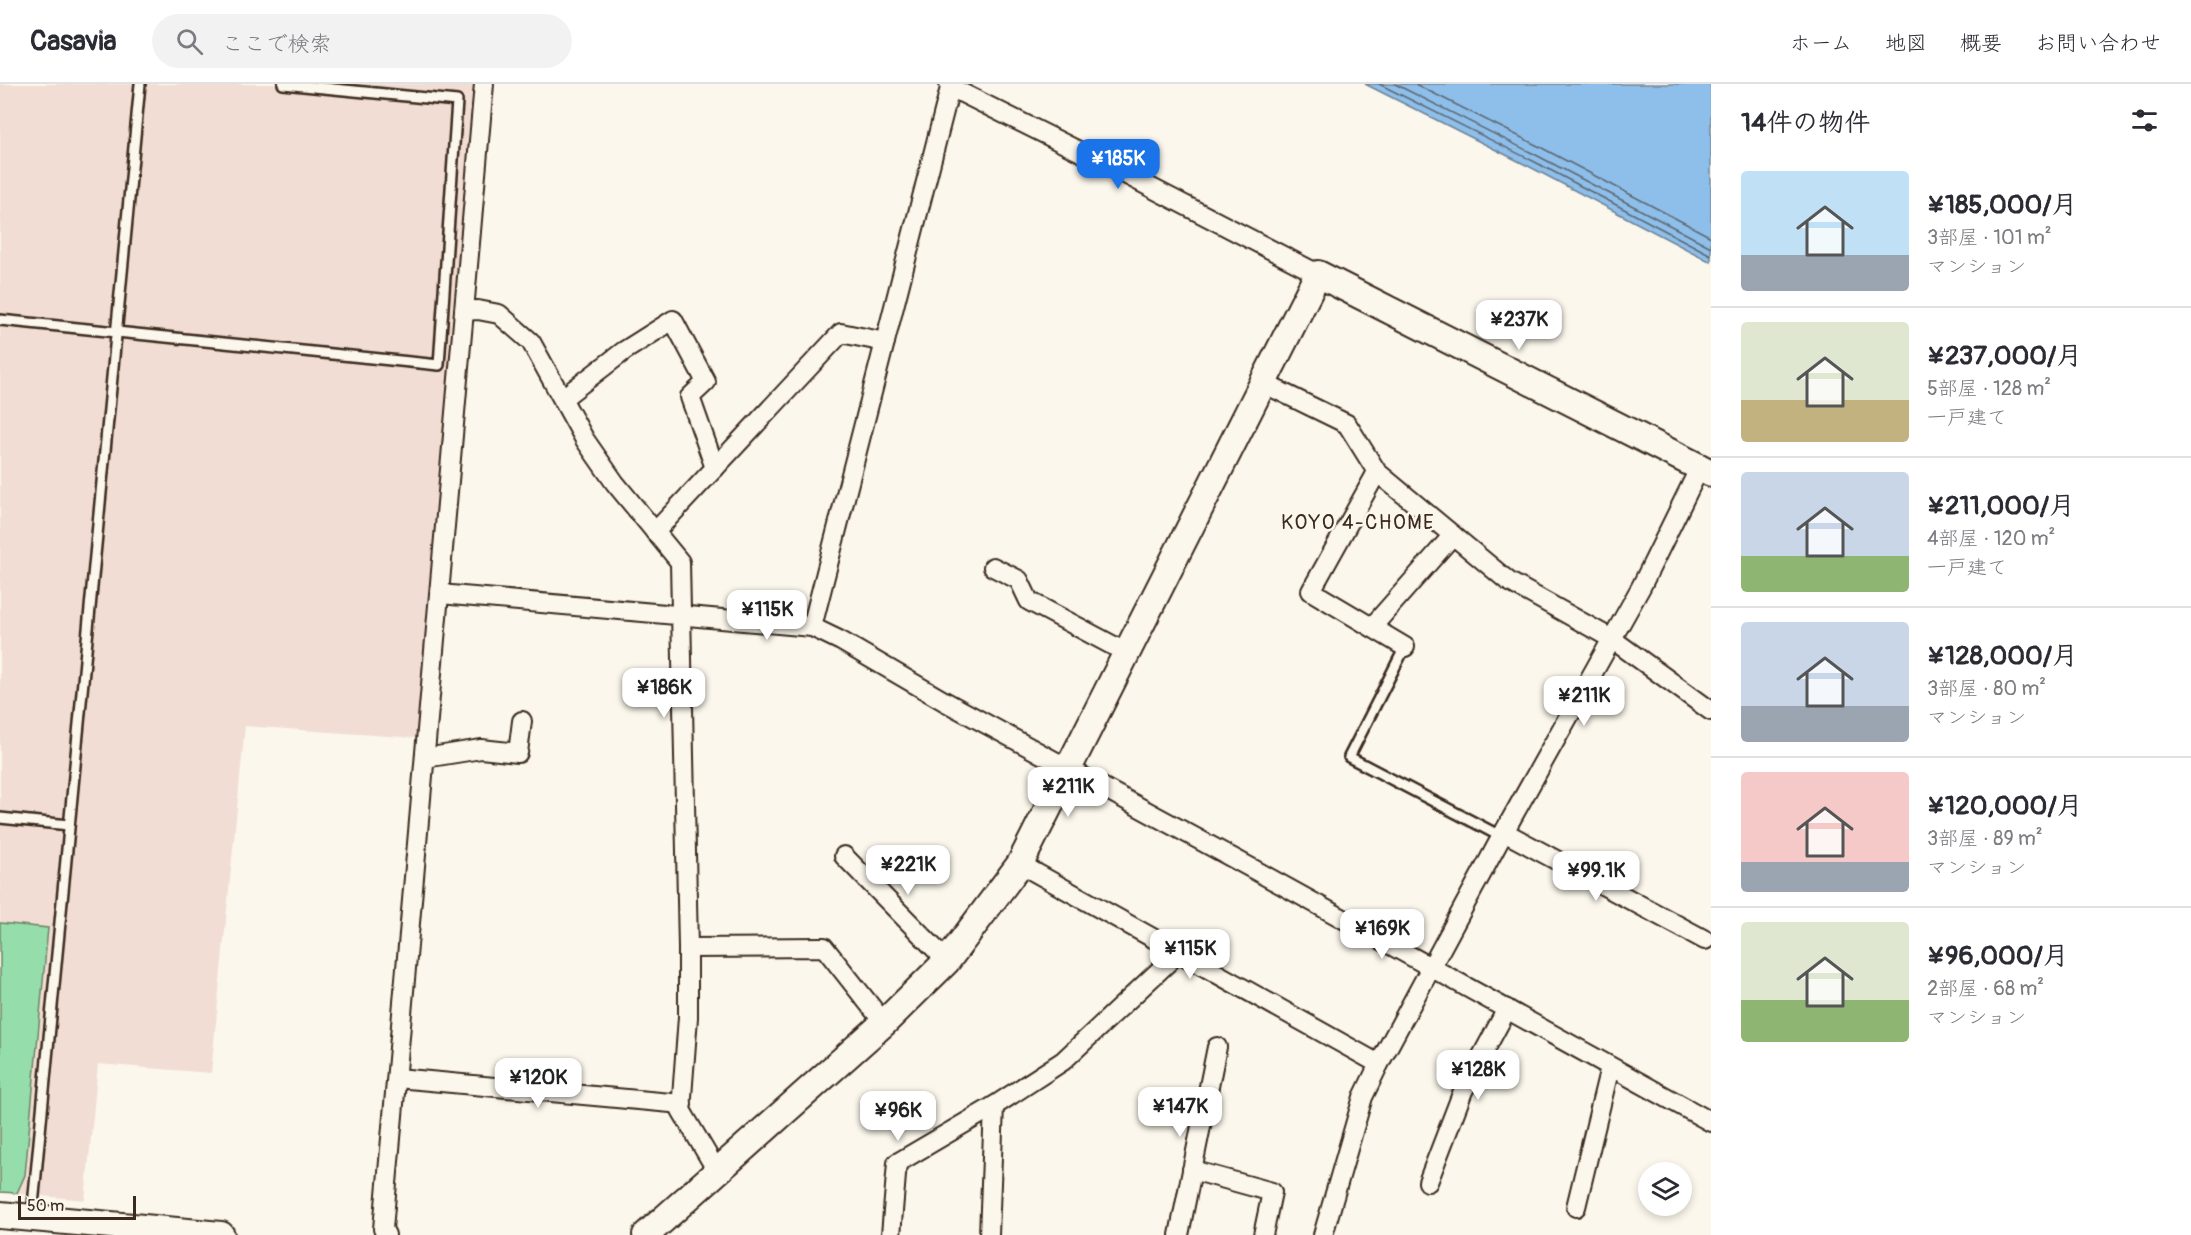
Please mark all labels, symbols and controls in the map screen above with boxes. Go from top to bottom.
search box [152,14,572,68]
text: Casavia [30,24,116,59]
icon: search [173,25,206,58]
text: ここで検索 [221,30,331,58]
text: ホーム [1790,30,1852,57]
text: 地図 [1885,30,1927,57]
text: 概要 [1960,30,2002,57]
text: お問い合わせ [2035,30,2161,57]
icon: filters [2128,104,2161,137]
text: 14件の物件 [1741,107,1870,139]
pin: ¥185K [1076,139,1160,190]
text: ¥185K [1091,146,1145,171]
text: ¥185,000/月 [1927,189,2078,221]
icon: home [1789,195,1861,267]
text: 3部屋 · 101 m² [1927,225,2052,250]
text: マンション [1927,254,2026,279]
pin: ¥237K [1477,300,1561,351]
text: ¥237K [1490,307,1548,332]
text: ¥237,000/月 [1927,340,2082,372]
icon: home [1789,346,1861,418]
text: 5部屋 · 128 m² [1927,376,2051,401]
text: 一戸建て [1927,405,2007,430]
text: ¥211,000/月 [1927,490,2075,522]
icon: home [1789,496,1861,568]
district label: KOYO 4-CHOME [1281,510,1435,535]
text: 4部屋 · 120 m² [1927,526,2055,551]
text: 一戸建て [1927,555,2007,580]
pin: ¥115K [725,590,809,641]
text: ¥115K [741,597,793,622]
text: ¥128,000/月 [1927,640,2078,672]
icon: home [1789,646,1861,718]
pin: ¥186K [622,668,706,719]
text: ¥186K [636,675,692,700]
pin: ¥211K [1542,676,1626,727]
text: 3部屋 · 80 m² [1927,676,2046,701]
text: ¥211K [1558,683,1610,708]
text: マンション [1927,705,2026,730]
pin: ¥211K [1026,767,1110,818]
text: ¥211K [1042,774,1094,799]
text: ¥120,000/月 [1927,790,2083,822]
icon: home [1789,796,1861,868]
text: 3部屋 · 89 m² [1927,826,2043,851]
pin: ¥221K [866,845,950,896]
pin: ¥99.1K [1547,851,1645,902]
text: ¥221K [880,852,936,877]
text: マンション [1927,855,2026,880]
text: ¥99.1K [1567,858,1625,883]
pin: ¥169K [1340,909,1424,960]
text: ¥169K [1354,916,1410,941]
pin: ¥115K [1148,929,1232,980]
text: ¥115K [1164,936,1216,961]
text: ¥96,000/月 [1927,940,2069,972]
icon: home [1789,946,1861,1018]
text: 2部屋 · 68 m² [1927,976,2044,1001]
text: マンション [1927,1005,2026,1030]
pin: ¥128K [1436,1050,1520,1101]
text: ¥128K [1450,1057,1506,1082]
pin: ¥120K [496,1058,580,1109]
text: ¥120K [509,1065,567,1090]
pin: ¥147K [1138,1087,1222,1138]
pin: ¥96K [862,1091,934,1142]
text: ¥147K [1152,1094,1208,1119]
text: ¥96K [874,1098,922,1123]
map controls [1638,1162,1692,1216]
button: layers [1638,1162,1692,1216]
scale bar [18,1193,136,1220]
text: 50 m [27,1196,64,1216]

